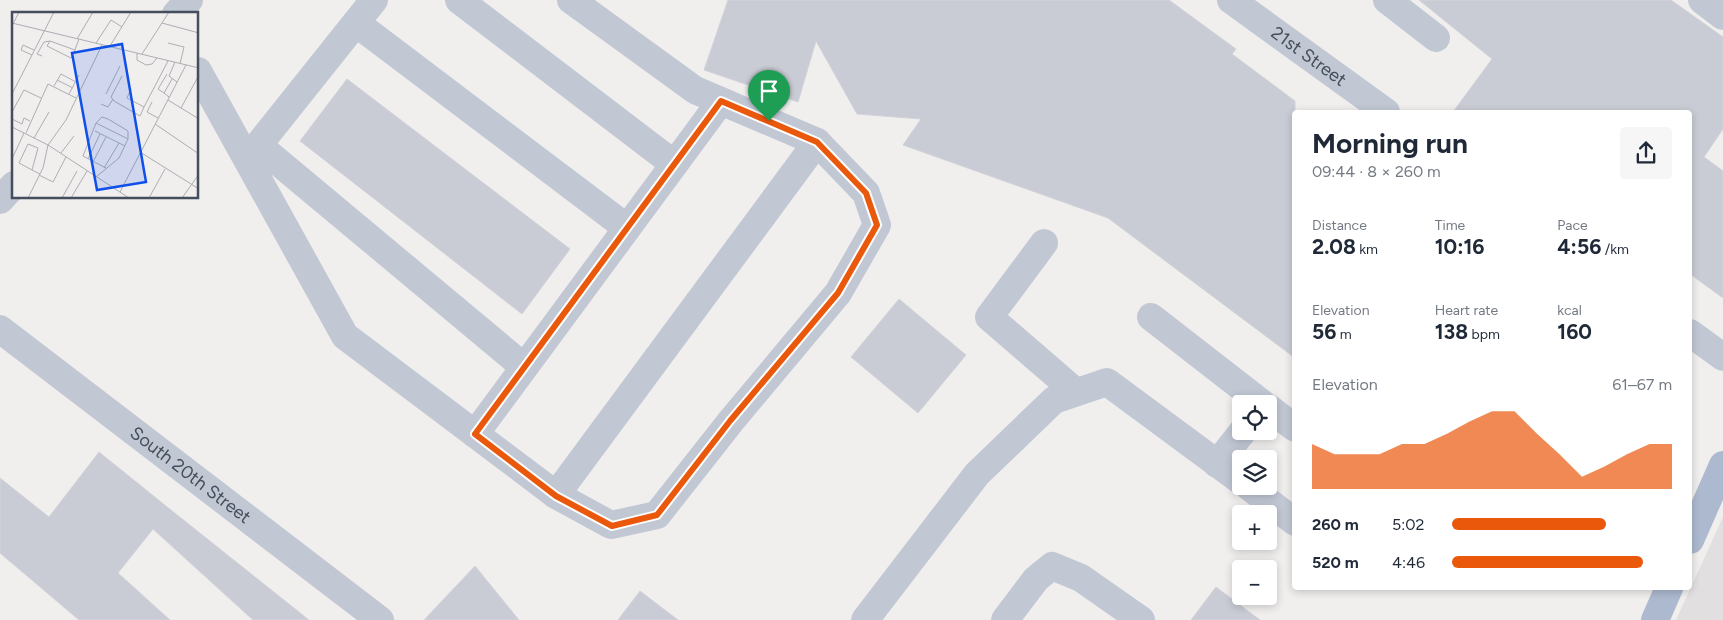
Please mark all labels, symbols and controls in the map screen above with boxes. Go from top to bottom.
inset map [12,12,199,199]
street label: 21st Street [1267,22,1351,91]
pin [748,70,790,121]
icon: arrive [755,77,783,105]
text: Morning run [1312,126,1468,160]
button: share [1620,127,1672,179]
text: 09:44 · 8 × 260 m [1312,162,1441,181]
text: Distance [1312,217,1367,234]
text: Time [1435,217,1465,234]
text: Pace [1557,217,1588,234]
text: 2.08 [1312,234,1356,259]
text: 10:16 [1435,234,1485,259]
text: 4:56 [1557,234,1601,259]
text: km [1356,241,1378,258]
text: /km [1601,241,1629,258]
text: Elevation [1312,302,1370,319]
text: Heart rate [1435,302,1498,319]
text: kcal [1557,302,1582,319]
text: 56 [1312,319,1336,344]
text: 138 [1435,319,1468,344]
text: 160 [1557,319,1592,344]
text: m [1336,326,1352,343]
text: bpm [1468,326,1500,343]
text: Elevation [1312,375,1378,394]
text: 61–67 m [1612,375,1672,394]
map controls [1232,395,1277,605]
button: locate [1232,395,1277,440]
street label: South 20th Street [126,422,255,528]
button: layers [1232,450,1277,495]
button: + [1232,505,1277,550]
text: 260 m [1312,515,1359,534]
text: 5:02 [1392,515,1424,534]
text: 520 m [1312,553,1359,572]
text: 4:46 [1392,553,1425,572]
button: − [1232,560,1277,605]

